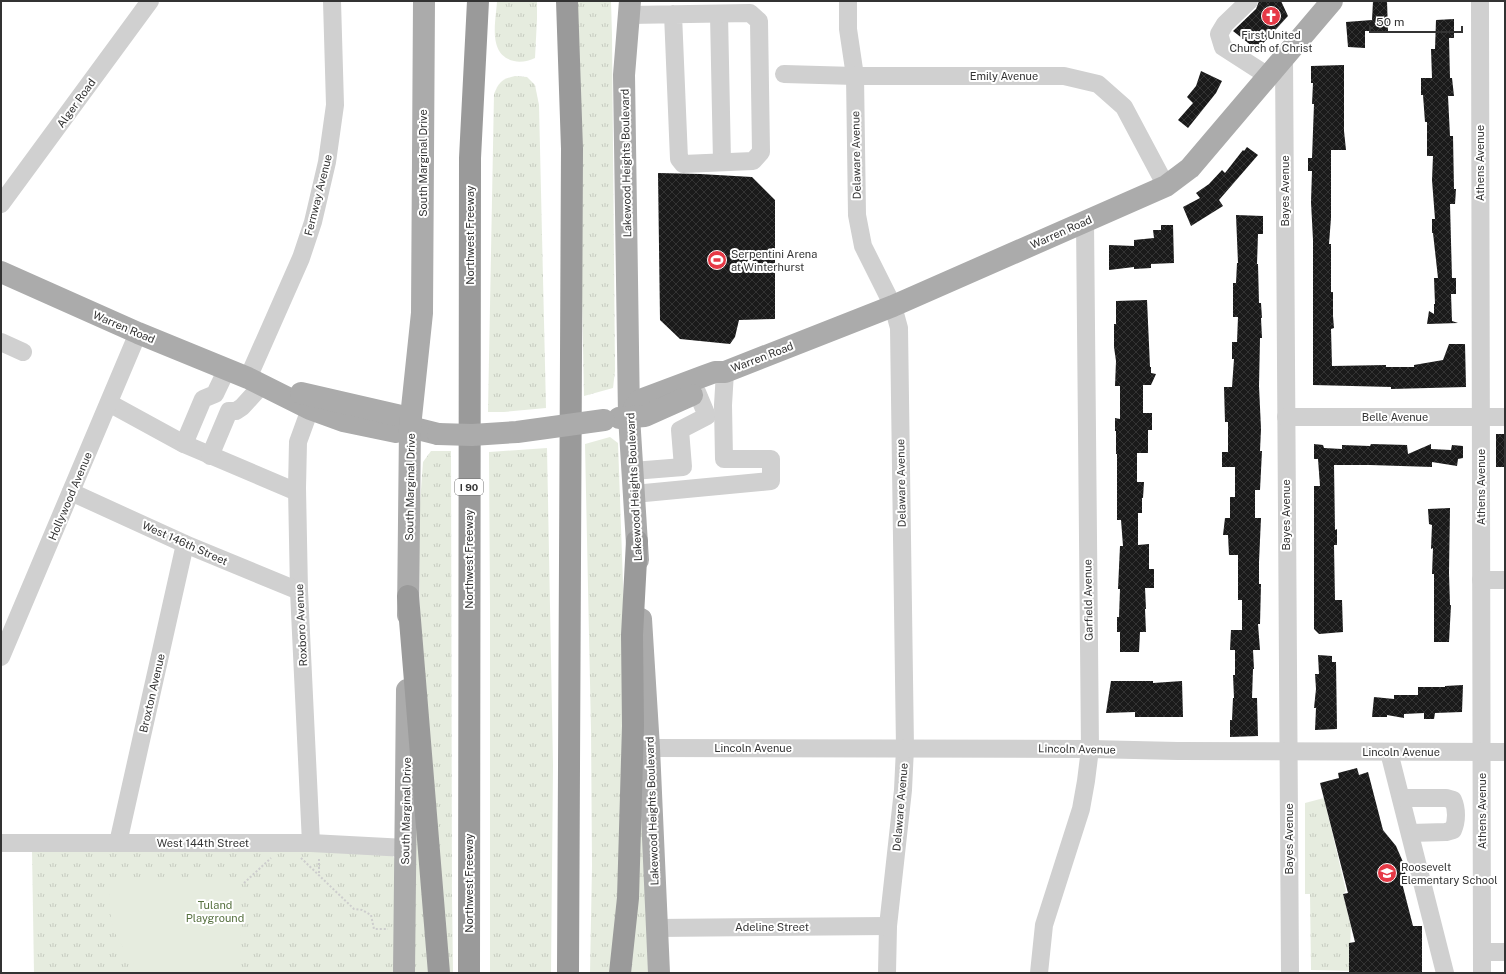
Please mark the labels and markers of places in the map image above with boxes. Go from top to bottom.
church icon: First United Church of Christ [1260,5,1282,27]
place label: First United Church of Christ [1229,29,1313,54]
place label: Serpentini Arena at Winterhurst [731,248,817,273]
sports icon: Serpentini Arena at Winterhurst [706,249,728,271]
place label: Roosevelt Elementary School [1401,861,1498,886]
school or university icon: Roosevelt Elementary School [1376,862,1398,884]

